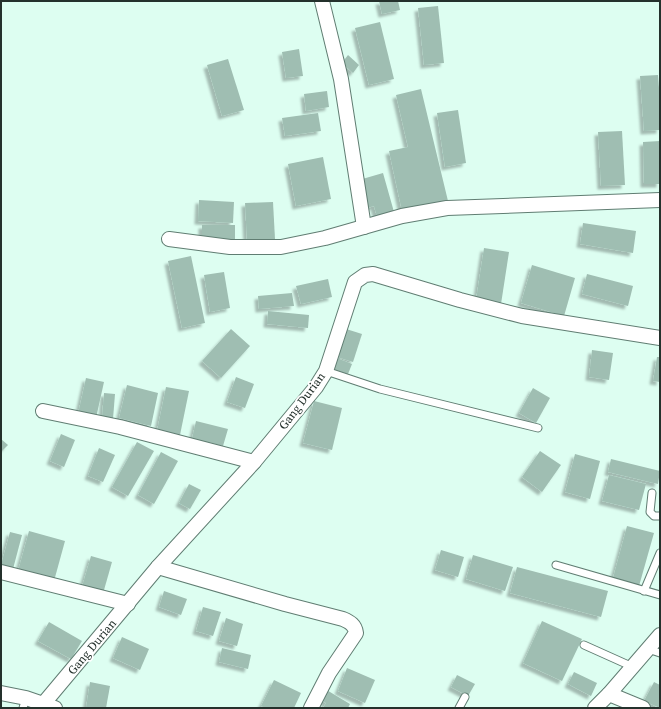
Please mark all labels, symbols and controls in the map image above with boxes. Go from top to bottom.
street label: Gang Durian [275,369,329,433]
street label: Gang Durian [64,616,120,678]

